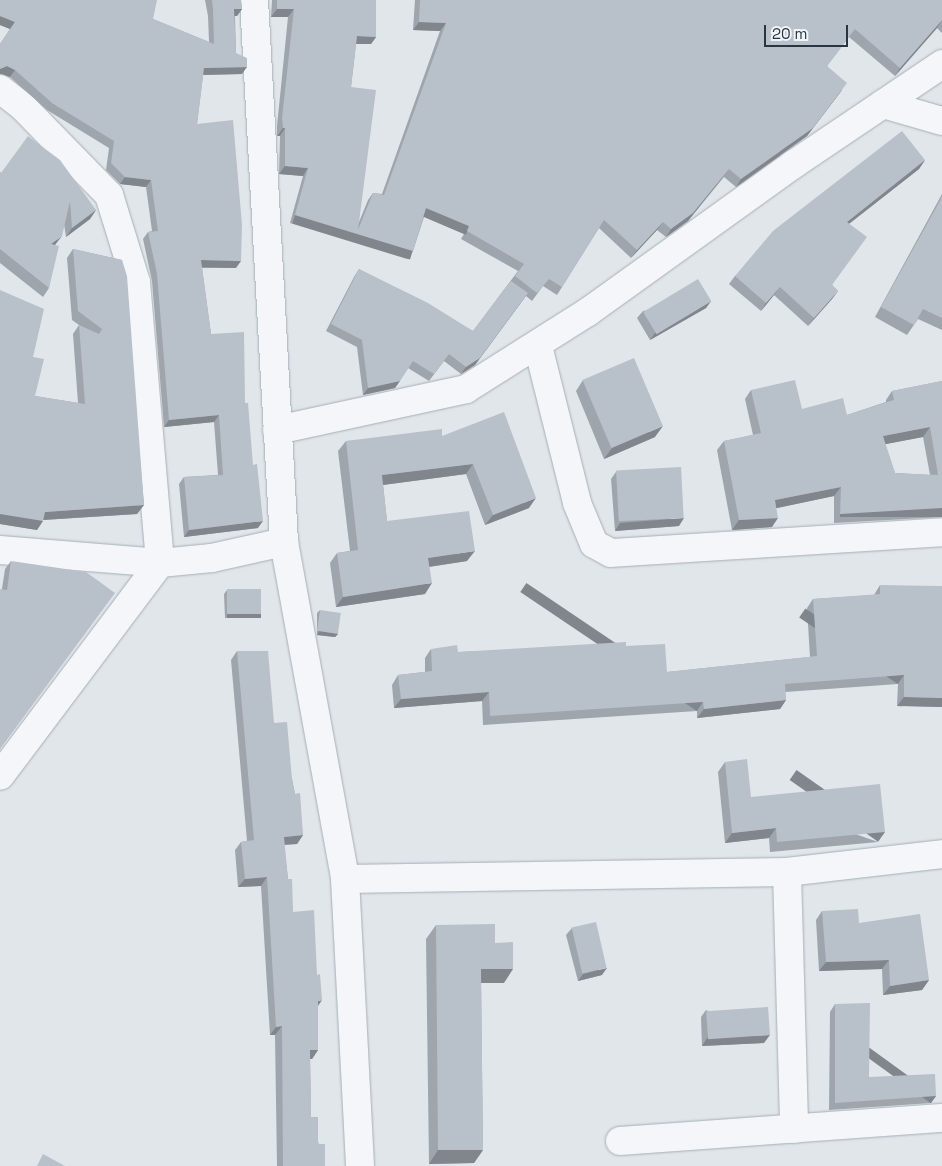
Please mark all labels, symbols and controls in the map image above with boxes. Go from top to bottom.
scale bar [767,15,851,47]
text: 20 m [772,24,807,43]

